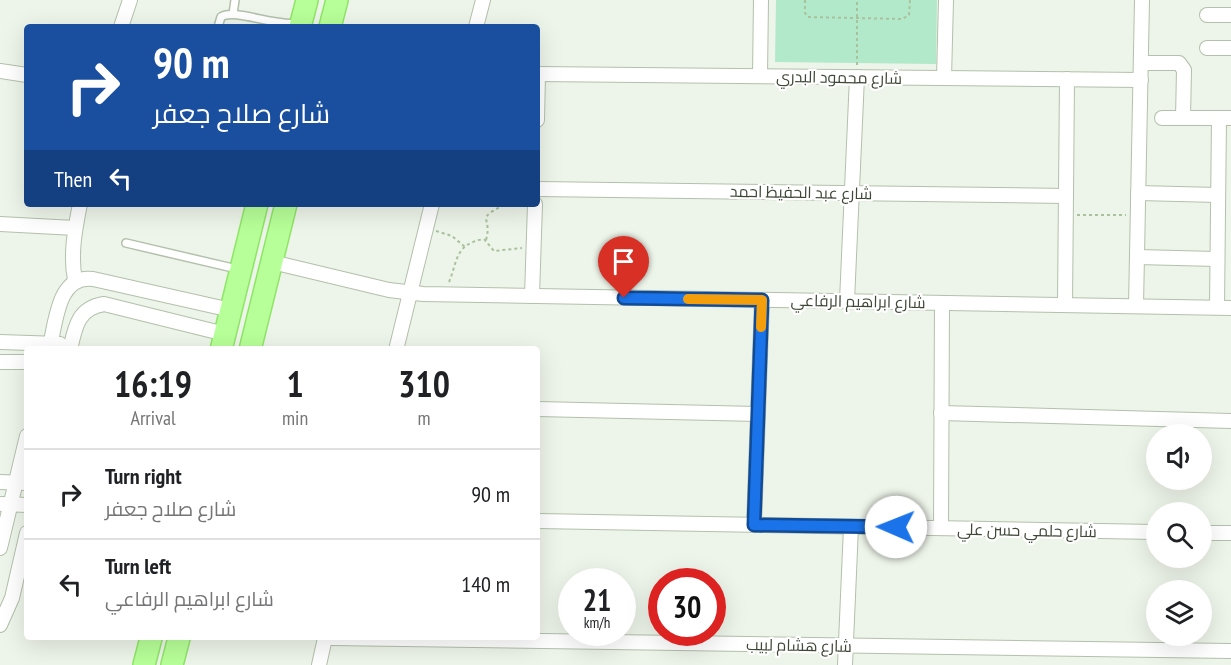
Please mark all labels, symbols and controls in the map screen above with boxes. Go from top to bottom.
text: 90 m [153,35,230,90]
icon: right [54,48,132,126]
street label: شارع محمود البدري [776,66,902,92]
text: شارع صلاح جعفر [153,96,330,130]
icon: left [104,162,137,195]
text: Then [54,165,92,193]
street label: شارع عبد الحفيظ احمد [730,181,872,205]
pin [598,236,649,298]
icon: arrive [607,245,640,278]
street label: شارع ابراهيم الرفاعي [790,290,926,316]
text: 16:19 [114,360,192,407]
text: 1 [286,360,304,407]
text: 310 [398,360,450,407]
text: Arrival [130,405,176,431]
text: min [282,405,308,431]
text: m [418,405,431,431]
map controls [1146,424,1212,646]
button: sound [1146,424,1212,490]
text: Turn right [105,462,182,490]
icon: right [54,478,87,511]
text: 90 m [471,480,510,508]
position arrow [864,495,928,559]
text: شارع صلاح جعفر [105,496,236,522]
button: search [1146,502,1212,568]
street label: شارع حلمي حسن علي [957,519,1097,545]
text: Turn left [105,552,171,580]
icon: left [54,568,87,601]
speed limit sign: 30 [648,568,726,646]
text: 140 m [461,570,510,598]
text: 21 [583,580,611,619]
button: layers [1146,580,1212,646]
text: شارع ابراهيم الرفاعي [105,586,274,612]
text: km/h [584,613,610,632]
street label: شارع هشام لبيب [746,634,852,658]

